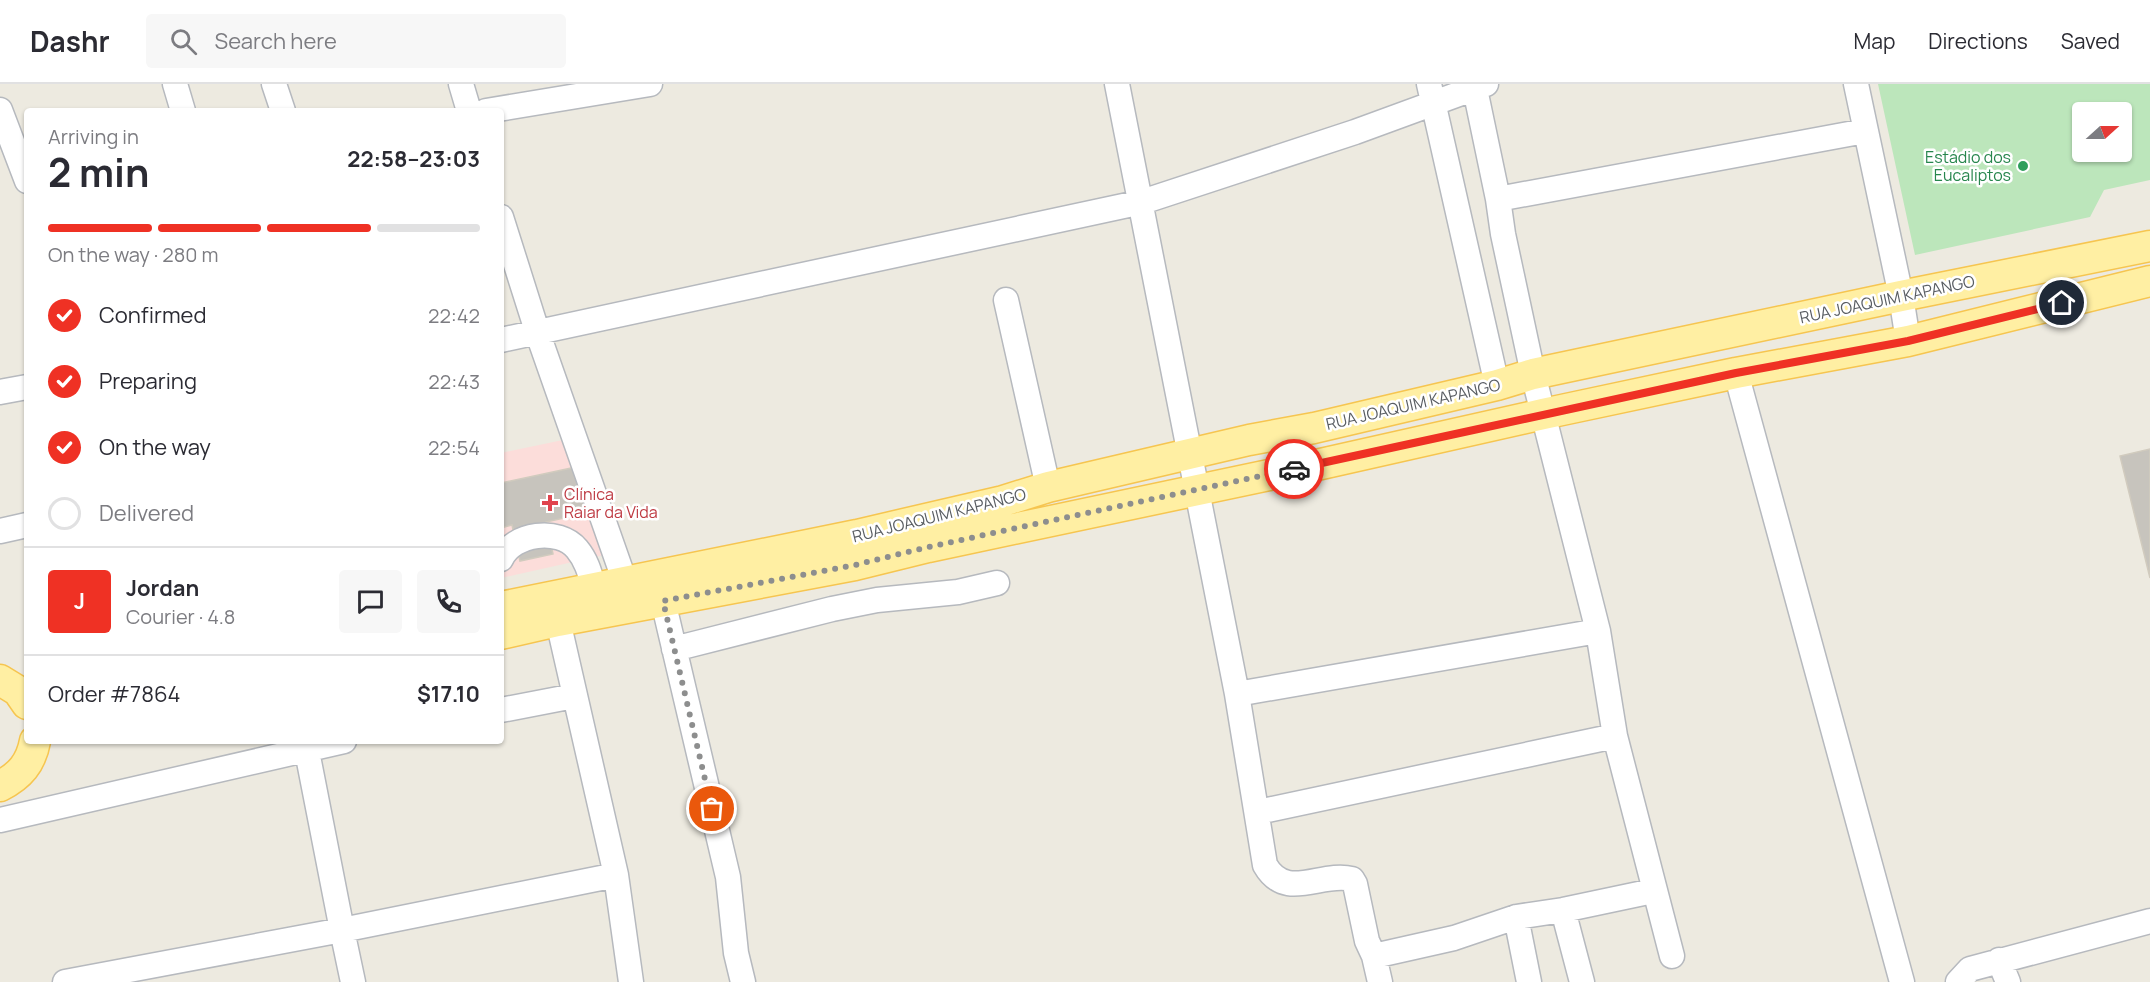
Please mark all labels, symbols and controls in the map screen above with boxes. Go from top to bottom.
search box [146,14,566,68]
text: Dashr [30,22,110,60]
icon: search [167,25,200,58]
text: Search here [215,26,337,56]
text: Map [1854,27,1895,55]
text: Directions [1928,27,2028,55]
text: Saved [2061,27,2120,55]
north arrow [2072,102,2132,162]
map controls [2072,102,2132,162]
text: Arriving in [48,123,139,150]
text: 22:58–23:03 [347,144,480,174]
text: 2 min [48,145,149,199]
place label: Estádio dos Eucaliptos [1925,146,2011,186]
marker: Estádio dos Eucaliptos [2016,159,2030,173]
text: On the way · 280 m [48,241,218,268]
street label: RUA JOAQUIM KAPANGO [1798,270,1977,328]
pin [2036,277,2087,328]
icon: home [2045,286,2078,319]
icon: check [48,299,81,332]
text: Confirmed [99,300,207,330]
text: 22:42 [428,302,480,329]
icon: check [48,365,81,398]
text: Preparing [99,366,197,396]
text: 22:43 [428,368,480,395]
street label: RUA JOAQUIM KAPANGO [1324,373,1503,435]
icon: check [48,431,81,464]
text: On the way [99,432,211,462]
text: 22:54 [428,434,480,461]
courier [1264,439,1324,499]
icon: car [1278,453,1311,486]
place label: Clínica Raiar da Vida [564,483,658,523]
street label: RUA JOAQUIM KAPANGO [850,483,1029,547]
marker: Clínica Raiar da Vida [541,494,559,512]
text: Delivered [99,498,194,528]
button: chat [339,570,402,633]
button: phone [417,570,480,633]
text: Jordan [126,573,199,603]
text: J [74,586,85,616]
text: Courier · 4.8 [126,603,235,630]
text: Order #7864 [48,679,181,709]
text: $17.10 [417,679,480,709]
pin [686,783,737,834]
icon: bag [695,792,728,825]

